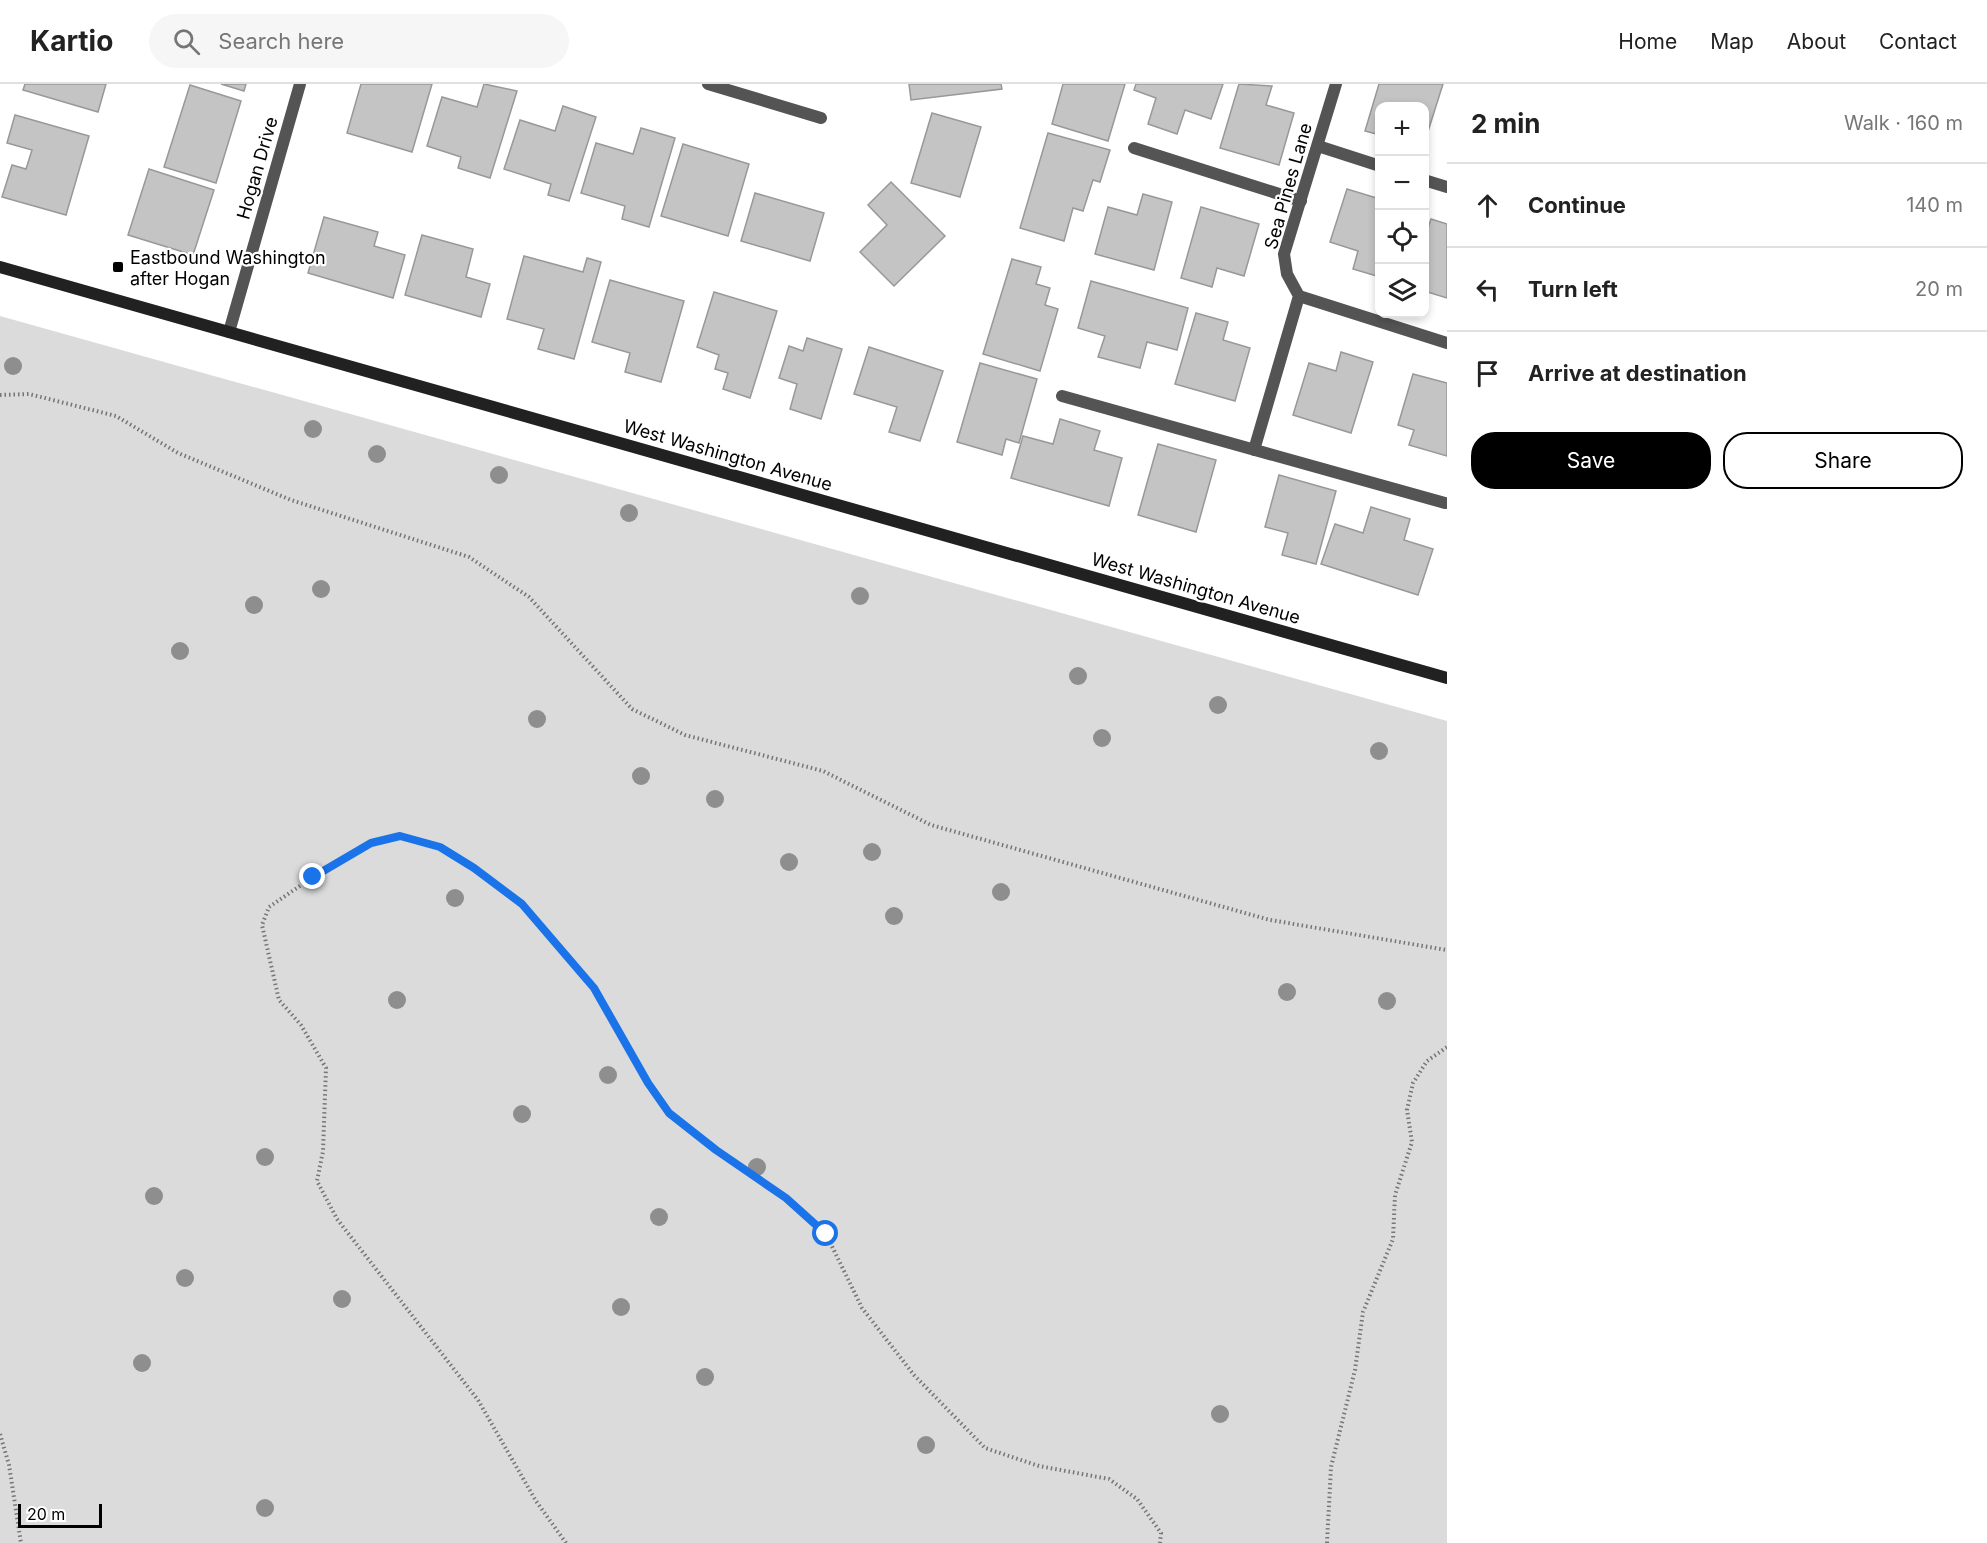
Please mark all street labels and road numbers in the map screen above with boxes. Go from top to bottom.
street label: Hogan Drive [232,114,282,222]
street label: Sea Pines Lane [1260,120,1316,252]
street label: West Washington Avenue [621,415,835,495]
street label: West Washington Avenue [1089,548,1303,628]

